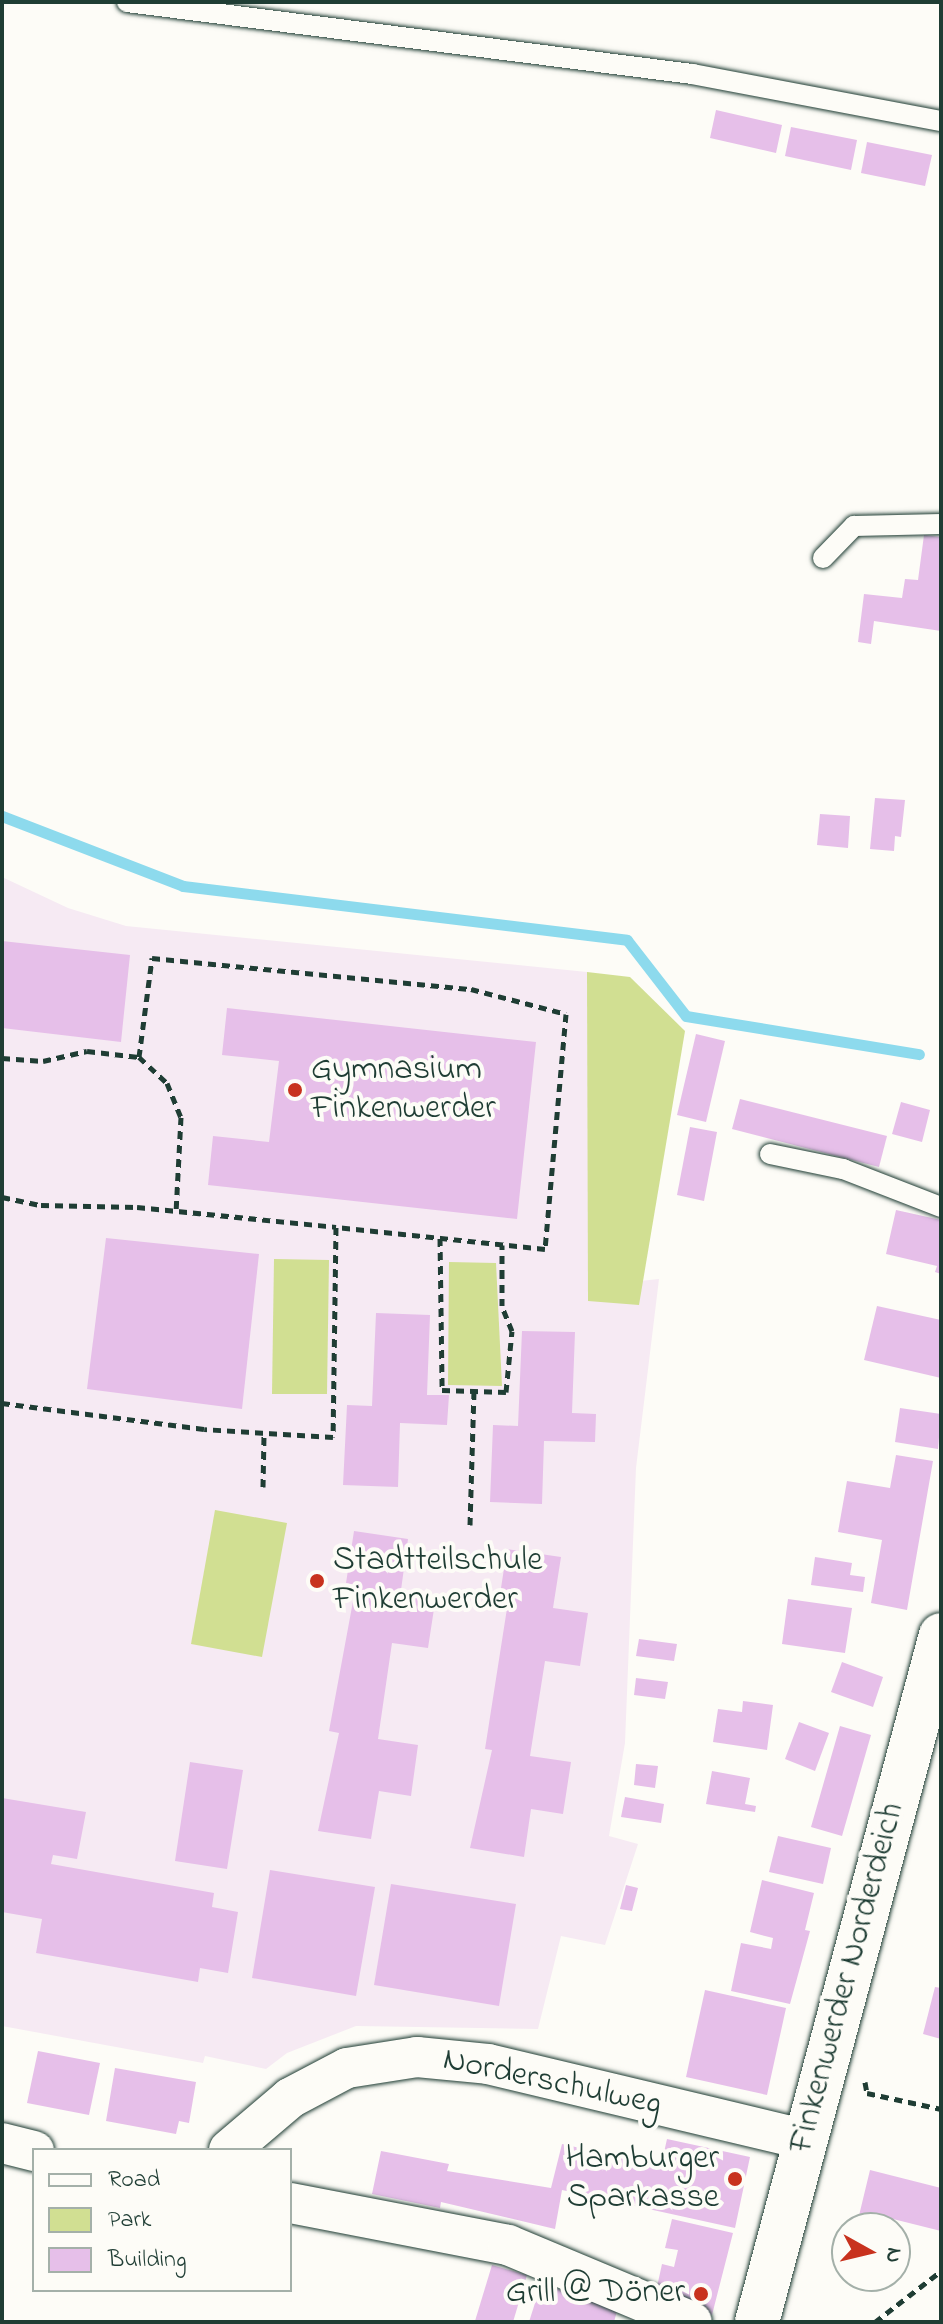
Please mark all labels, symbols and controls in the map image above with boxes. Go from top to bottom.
place label: Gymnasium Finkenwerder [311,1050,496,1130]
marker: Gymnasium Finkenwerder [286,1081,304,1099]
place label: Stadtteilschule Finkenwerder [333,1541,542,1620]
marker: Stadtteilschule Finkenwerder [308,1572,326,1590]
street label: Finkenwerder Norderdeich [782,1798,914,2158]
street label: Norderschulweg [439,2040,665,2126]
place label: Hamburger Sparkasse [566,2139,719,2218]
legend [32,2148,292,2292]
text: Road [108,2163,160,2198]
marker: Hamburger Sparkasse [726,2170,744,2188]
text: Park [108,2203,151,2238]
north arrow [831,2212,911,2292]
text: Building [108,2243,187,2278]
text: N [876,2245,910,2265]
place label: Grill @ Döner [506,2274,685,2314]
marker: Grill @ Döner [692,2285,710,2303]

